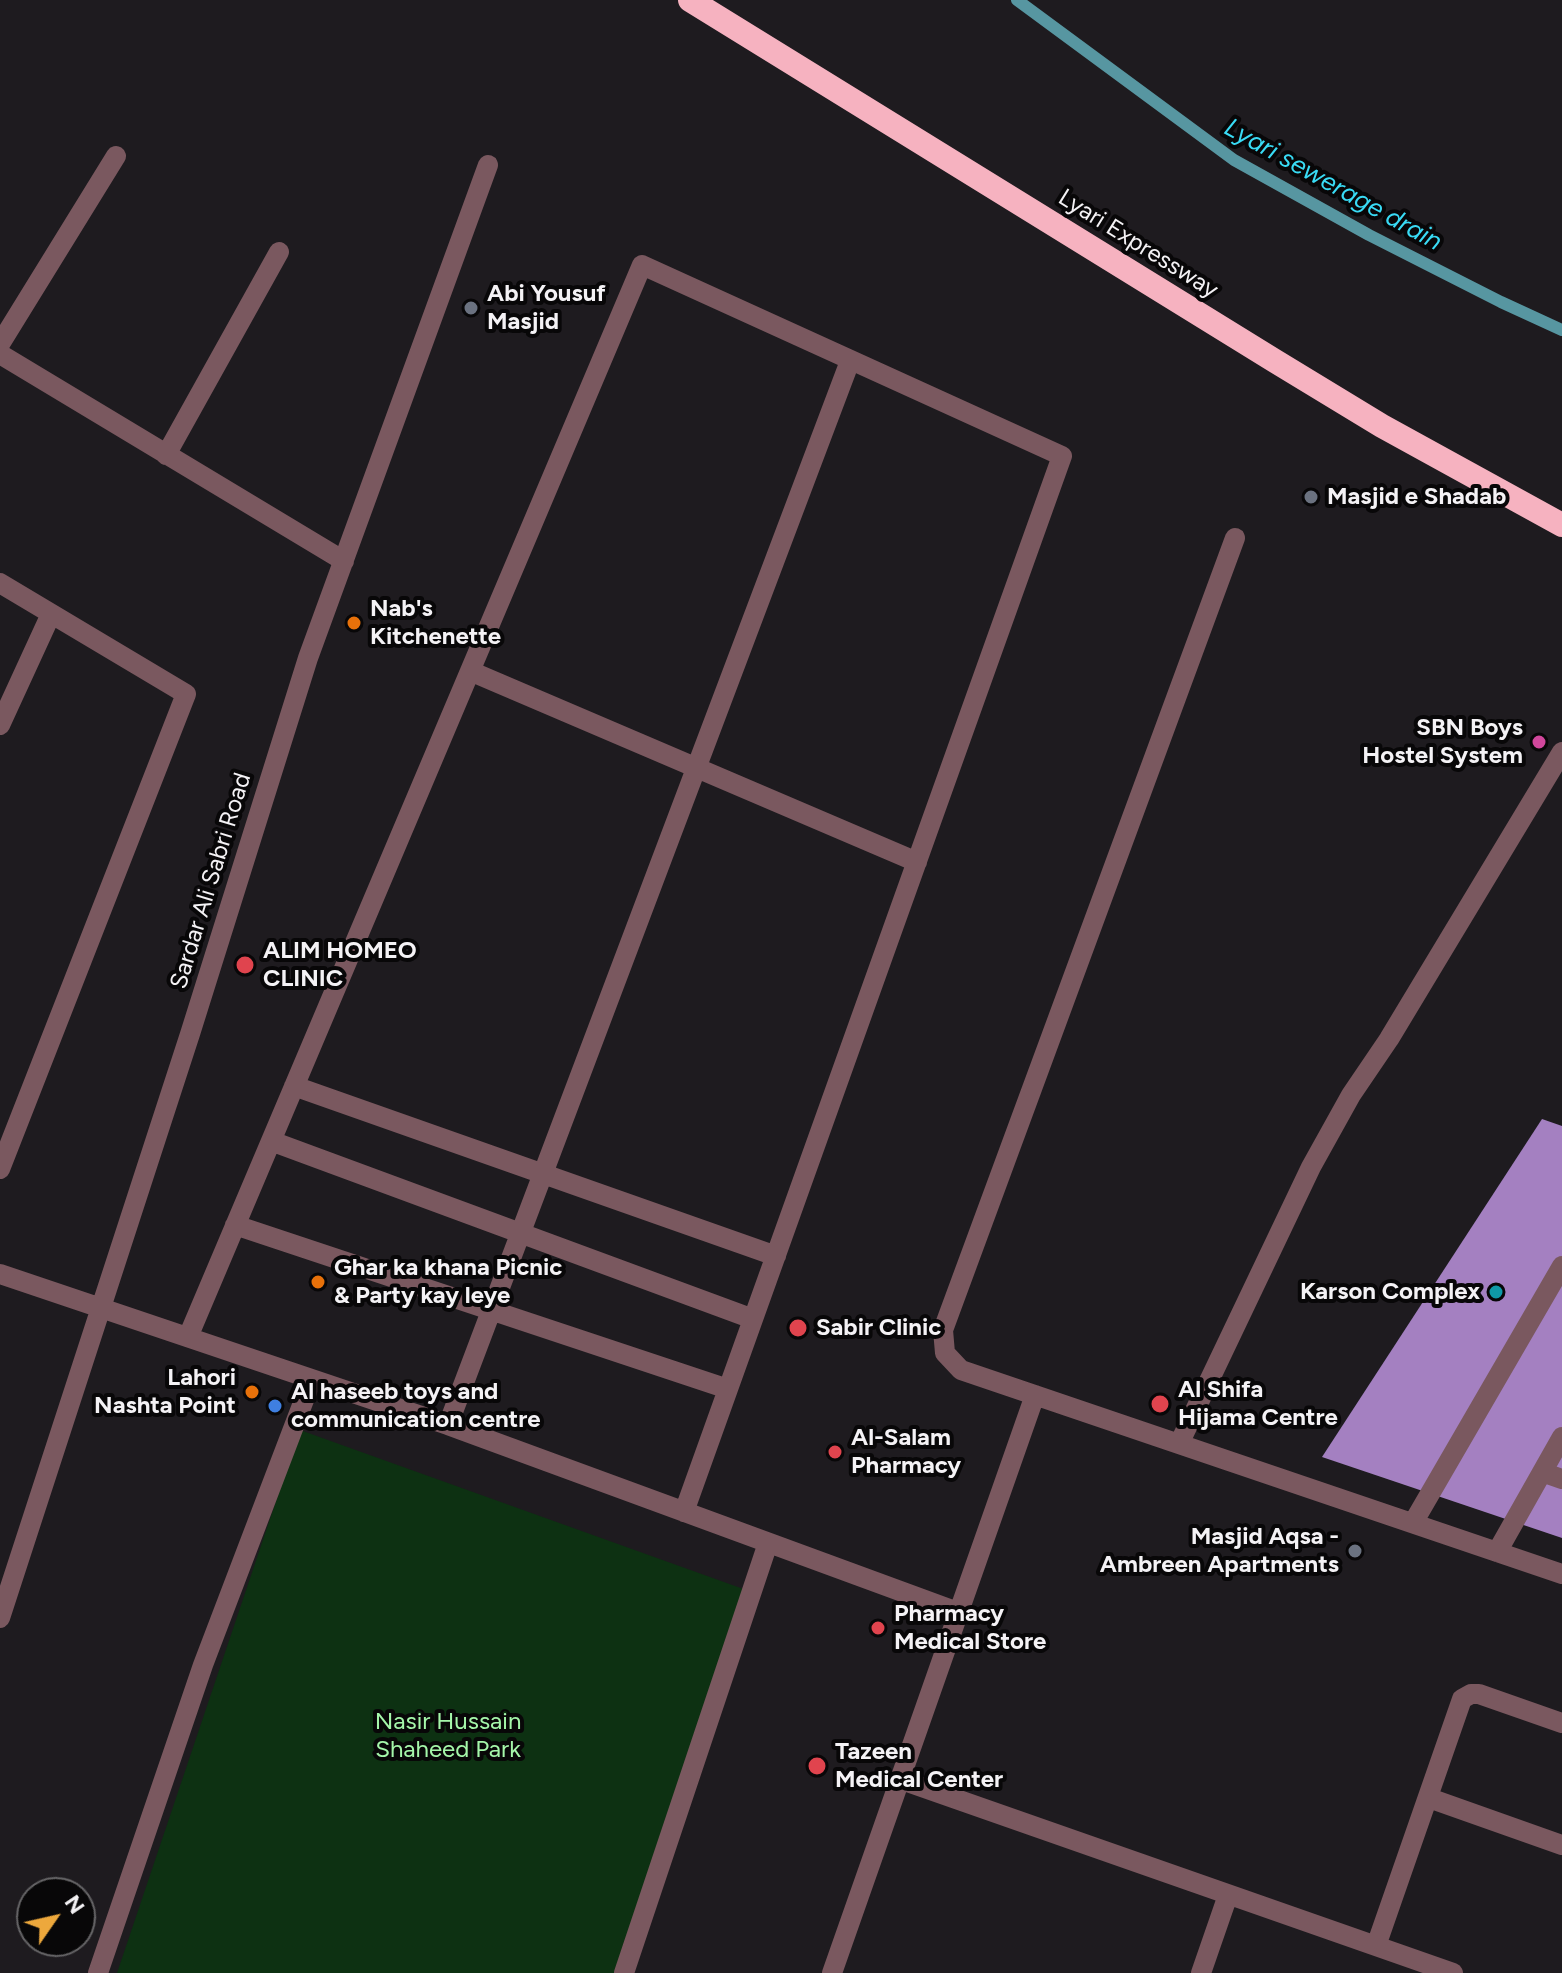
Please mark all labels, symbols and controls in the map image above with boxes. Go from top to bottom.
water label: Lyari sewerage drain [1219,112,1447,258]
street label: Lyari Expressway [1053,183,1223,305]
place label: Abi Yousuf Masjid [487,280,606,336]
marker: Abi Yousuf Masjid [462,299,480,317]
place label: Masjid e Shadab [1327,483,1506,511]
marker: Masjid e Shadab [1302,488,1320,506]
place label: Nab's Kitchenette [370,595,501,651]
marker: Nab's Kitchenette [345,614,363,632]
place label: SBN Boys Hostel System [1362,714,1523,770]
marker: SBN Boys Hostel System [1530,733,1548,751]
street label: Sardar Ali Sabri Road [164,770,258,992]
place label: ALIM HOMEO CLINIC [263,937,417,993]
marker: ALIM HOMEO CLINIC [234,954,256,976]
place label: Ghar ka khana Picnic & Party kay leye [334,1254,562,1310]
marker: Ghar ka khana Picnic & Party kay leye [309,1273,327,1291]
place label: Karson Complex [1300,1278,1480,1306]
marker: Karson Complex [1487,1283,1505,1301]
place label: Sabir Clinic [816,1314,941,1342]
marker: Sabir Clinic [787,1317,809,1339]
place label: Lahori Nashta Point [94,1364,236,1420]
place label: Al Shifa Hijama Centre [1178,1376,1338,1432]
place label: Al haseeb toys and communication centre [291,1378,541,1434]
marker: Lahori Nashta Point [243,1383,261,1401]
marker: Al Shifa Hijama Centre [1149,1393,1171,1415]
marker: Al haseeb toys and communication centre [266,1397,284,1415]
place label: Al-Salam Pharmacy [851,1424,961,1480]
marker: Al-Salam Pharmacy [826,1443,844,1461]
place label: Masjid Aqsa - Ambreen Apartments [1100,1523,1339,1579]
marker: Masjid Aqsa - Ambreen Apartments [1346,1542,1364,1560]
place label: Pharmacy Medical Store [894,1600,1046,1656]
marker: Pharmacy Medical Store [869,1619,887,1637]
park label: Nasir Hussain Shaheed Park [375,1708,521,1764]
place label: Tazeen Medical Center [835,1738,1003,1794]
marker: Tazeen Medical Center [806,1755,828,1777]
north arrow [16,1877,96,1957]
text: N [59,1890,91,1919]

